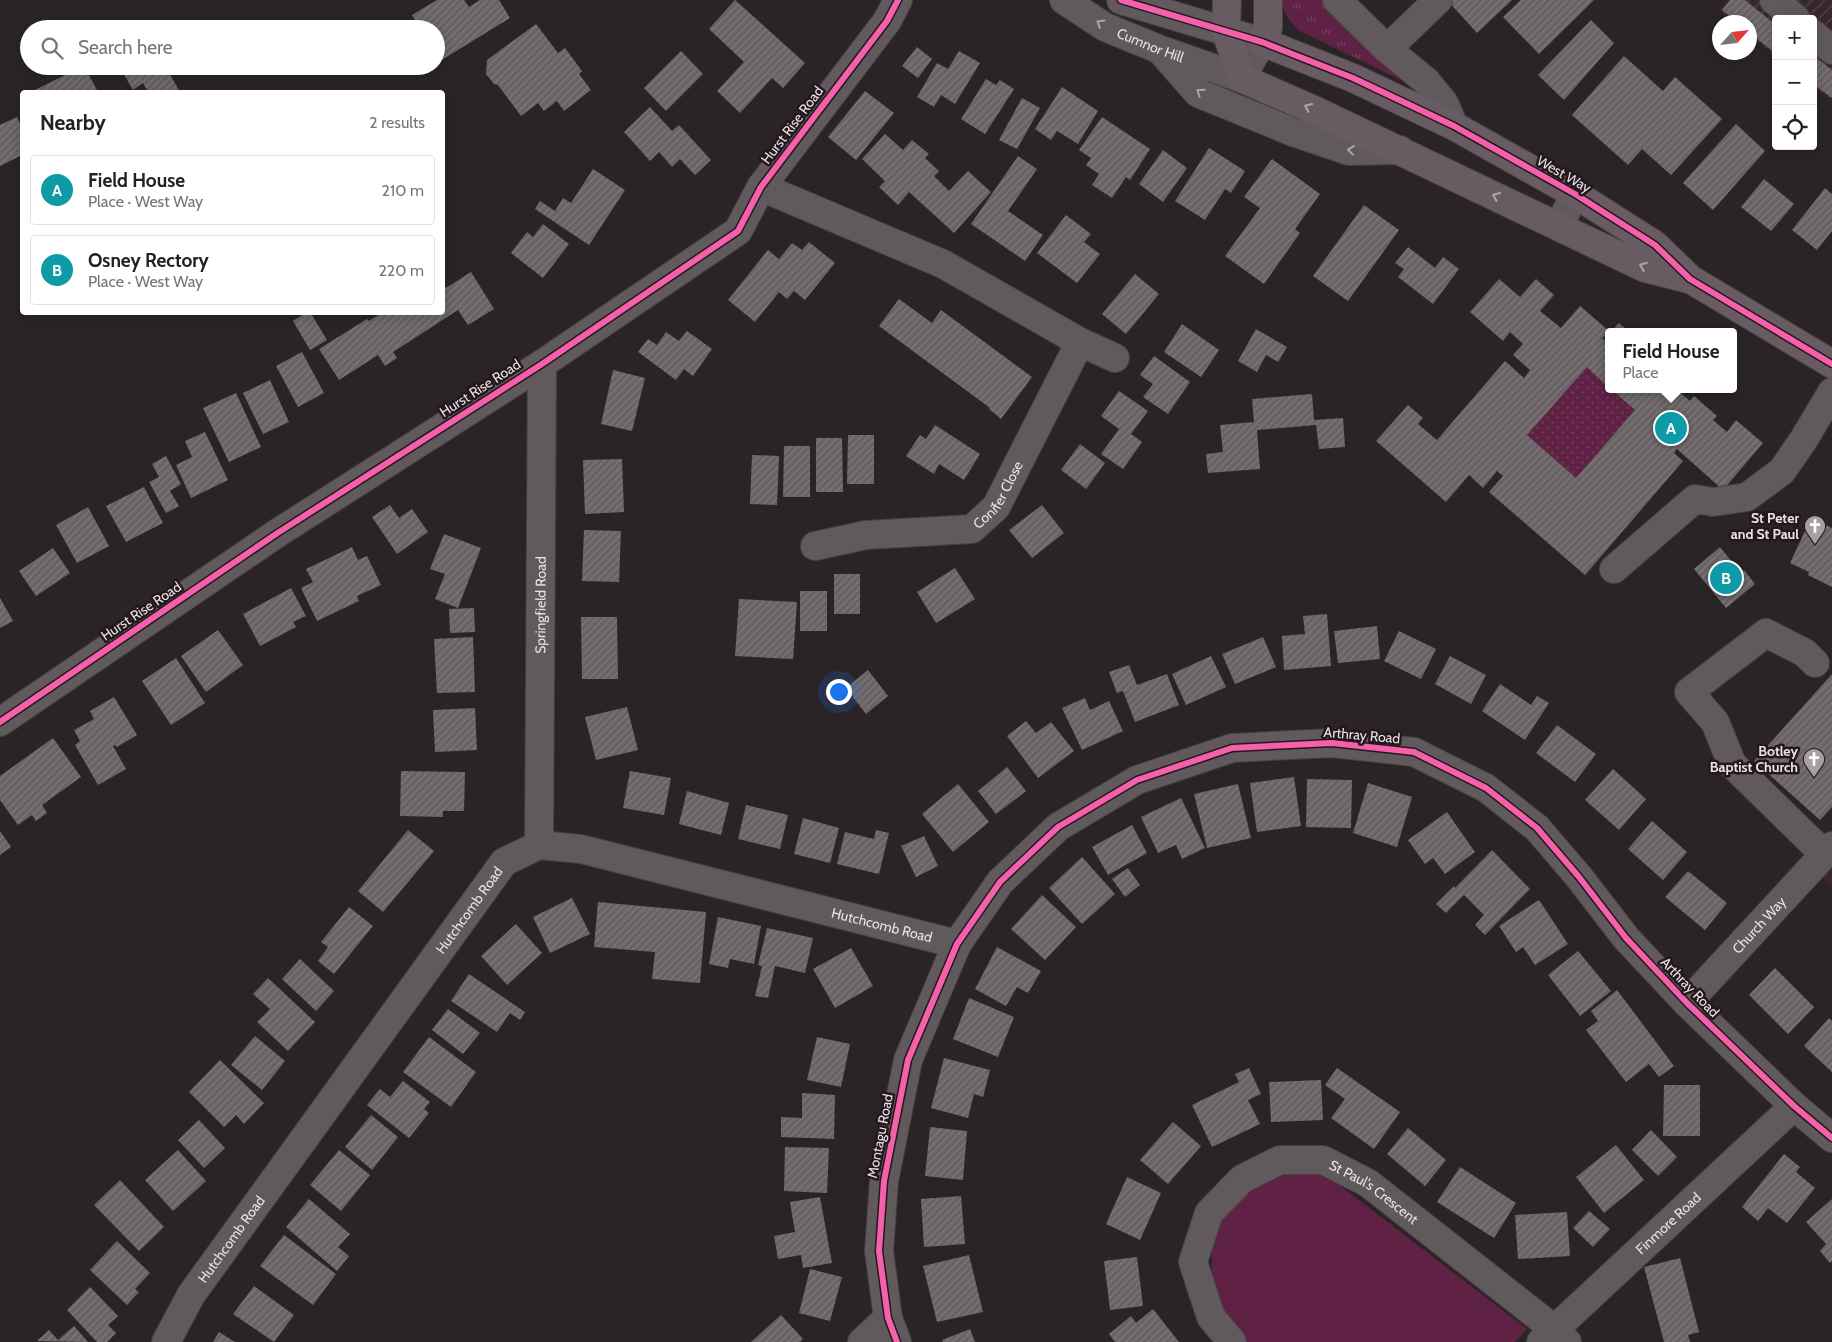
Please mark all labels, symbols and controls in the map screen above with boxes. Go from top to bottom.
north arrow [1712,15,1757,60]
map controls [1772,15,1817,150]
button: + [1772,15,1817,60]
search box [20,20,445,75]
one-way arrow [1097,20,1106,30]
street label: Cumnor Hill [1114,24,1187,67]
icon: search [38,34,66,62]
text: Search here [78,36,172,59]
button: − [1772,60,1817,105]
street label: Hurst Rise Road [757,82,827,168]
one-way arrow [1196,89,1206,98]
one-way arrow [1304,103,1313,114]
button: locate [1772,105,1817,150]
text: Nearby [40,110,106,135]
text: 2 results [369,113,425,132]
one-way arrow [1347,145,1355,156]
street label: West Way [1534,151,1594,197]
text: Field House [88,169,185,192]
text: A [52,181,62,200]
text: 210 m [382,181,424,200]
text: Place · West Way [88,192,203,211]
one-way arrow [1492,192,1501,202]
text: Osney Rectory [88,249,209,272]
text: B [52,261,62,280]
text: 220 m [378,261,424,280]
one-way arrow [1639,262,1648,272]
text: Place · West Way [88,272,203,291]
popup [1605,328,1737,393]
text: Field House [1623,340,1719,363]
street label: Hurst Rise Road [436,355,524,421]
text: Place [1623,363,1658,382]
pin: A [1655,409,1687,447]
street label: Conifer Close [969,458,1027,533]
place label: St Peter and St Paul [1731,509,1799,543]
church icon: St Peter and St Paul [1803,514,1827,545]
street label: Springfield Road [531,556,550,654]
pin: B [1710,559,1742,597]
street label: Hurst Rise Road [97,578,185,644]
your location [826,679,852,705]
street label: Arthray Road [1323,723,1401,747]
place label: Botley Baptist Church [1710,742,1798,776]
church icon: Botley Baptist Church [1802,747,1826,778]
street label: Hutchcomb Road [432,863,507,957]
street label: Church Way [1728,893,1790,957]
street label: Hutchcomb Road [830,904,934,946]
street label: Arthray Road [1657,953,1723,1021]
street label: Montagu Road [863,1092,897,1180]
street label: St Paul's Crescent [1326,1156,1422,1228]
street label: Finmore Road [1632,1188,1705,1258]
street label: Hutchcomb Road [194,1192,269,1286]

